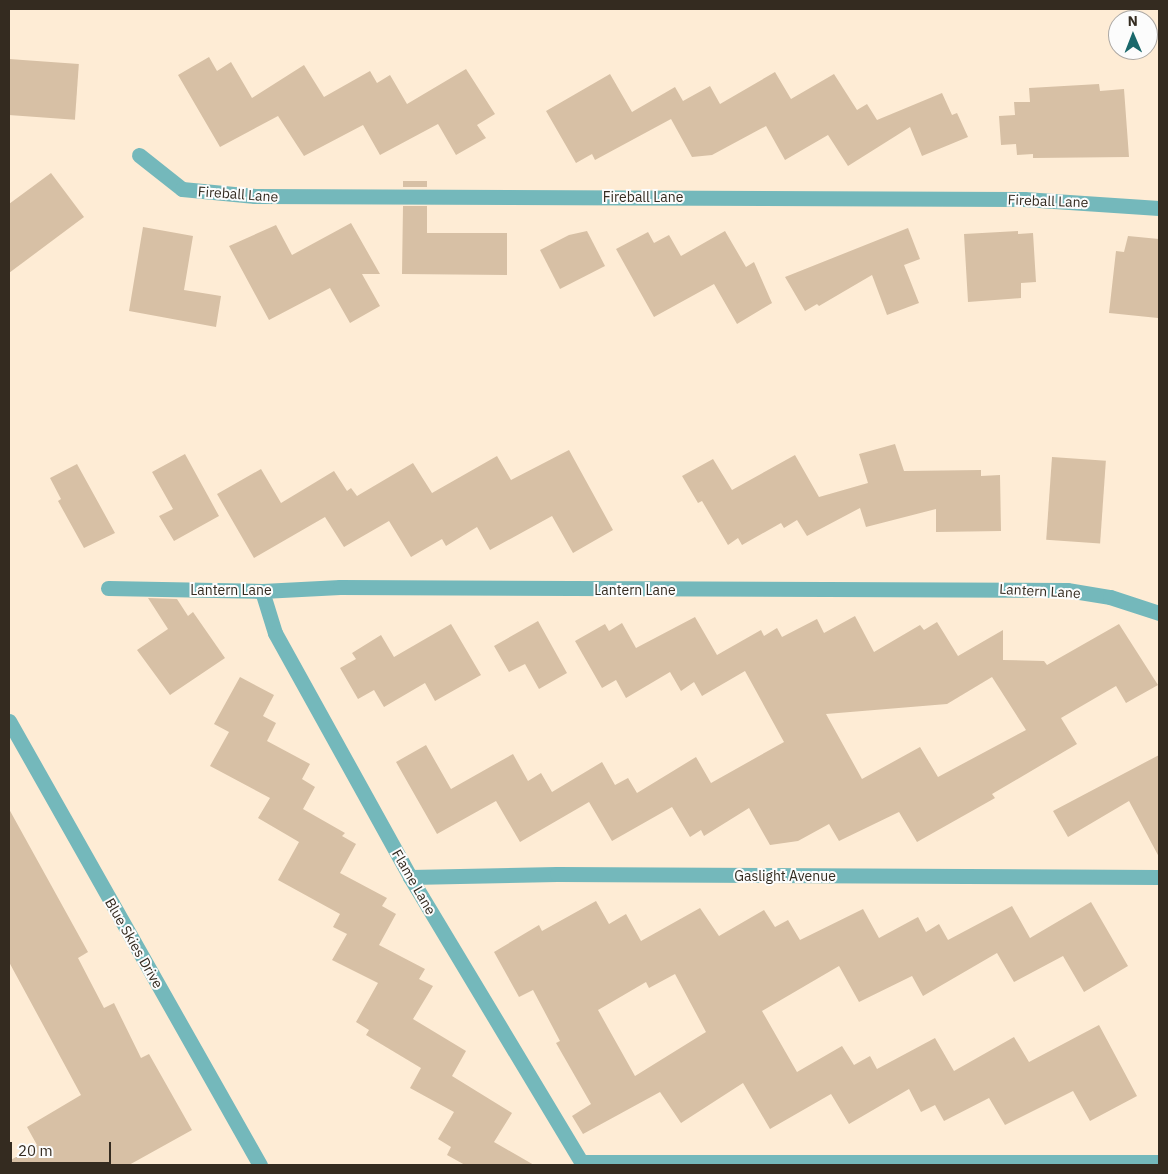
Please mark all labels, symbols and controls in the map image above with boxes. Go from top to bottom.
north arrow [1108,10,1158,60]
text: N [1128,12,1138,30]
street label: Fireball Lane [197,183,279,205]
street label: Fireball Lane [603,189,683,205]
street label: Fireball Lane [1007,191,1089,211]
street label: Lantern Lane [999,580,1081,602]
street label: Lantern Lane [190,582,272,598]
street label: Lantern Lane [594,582,676,598]
street label: Flame Lane [389,846,439,918]
street label: Gaslight Avenue [734,868,836,884]
street label: Blue Skies Drive [101,895,167,991]
scale bar [12,1132,114,1164]
text: 20 m [18,1141,53,1160]

